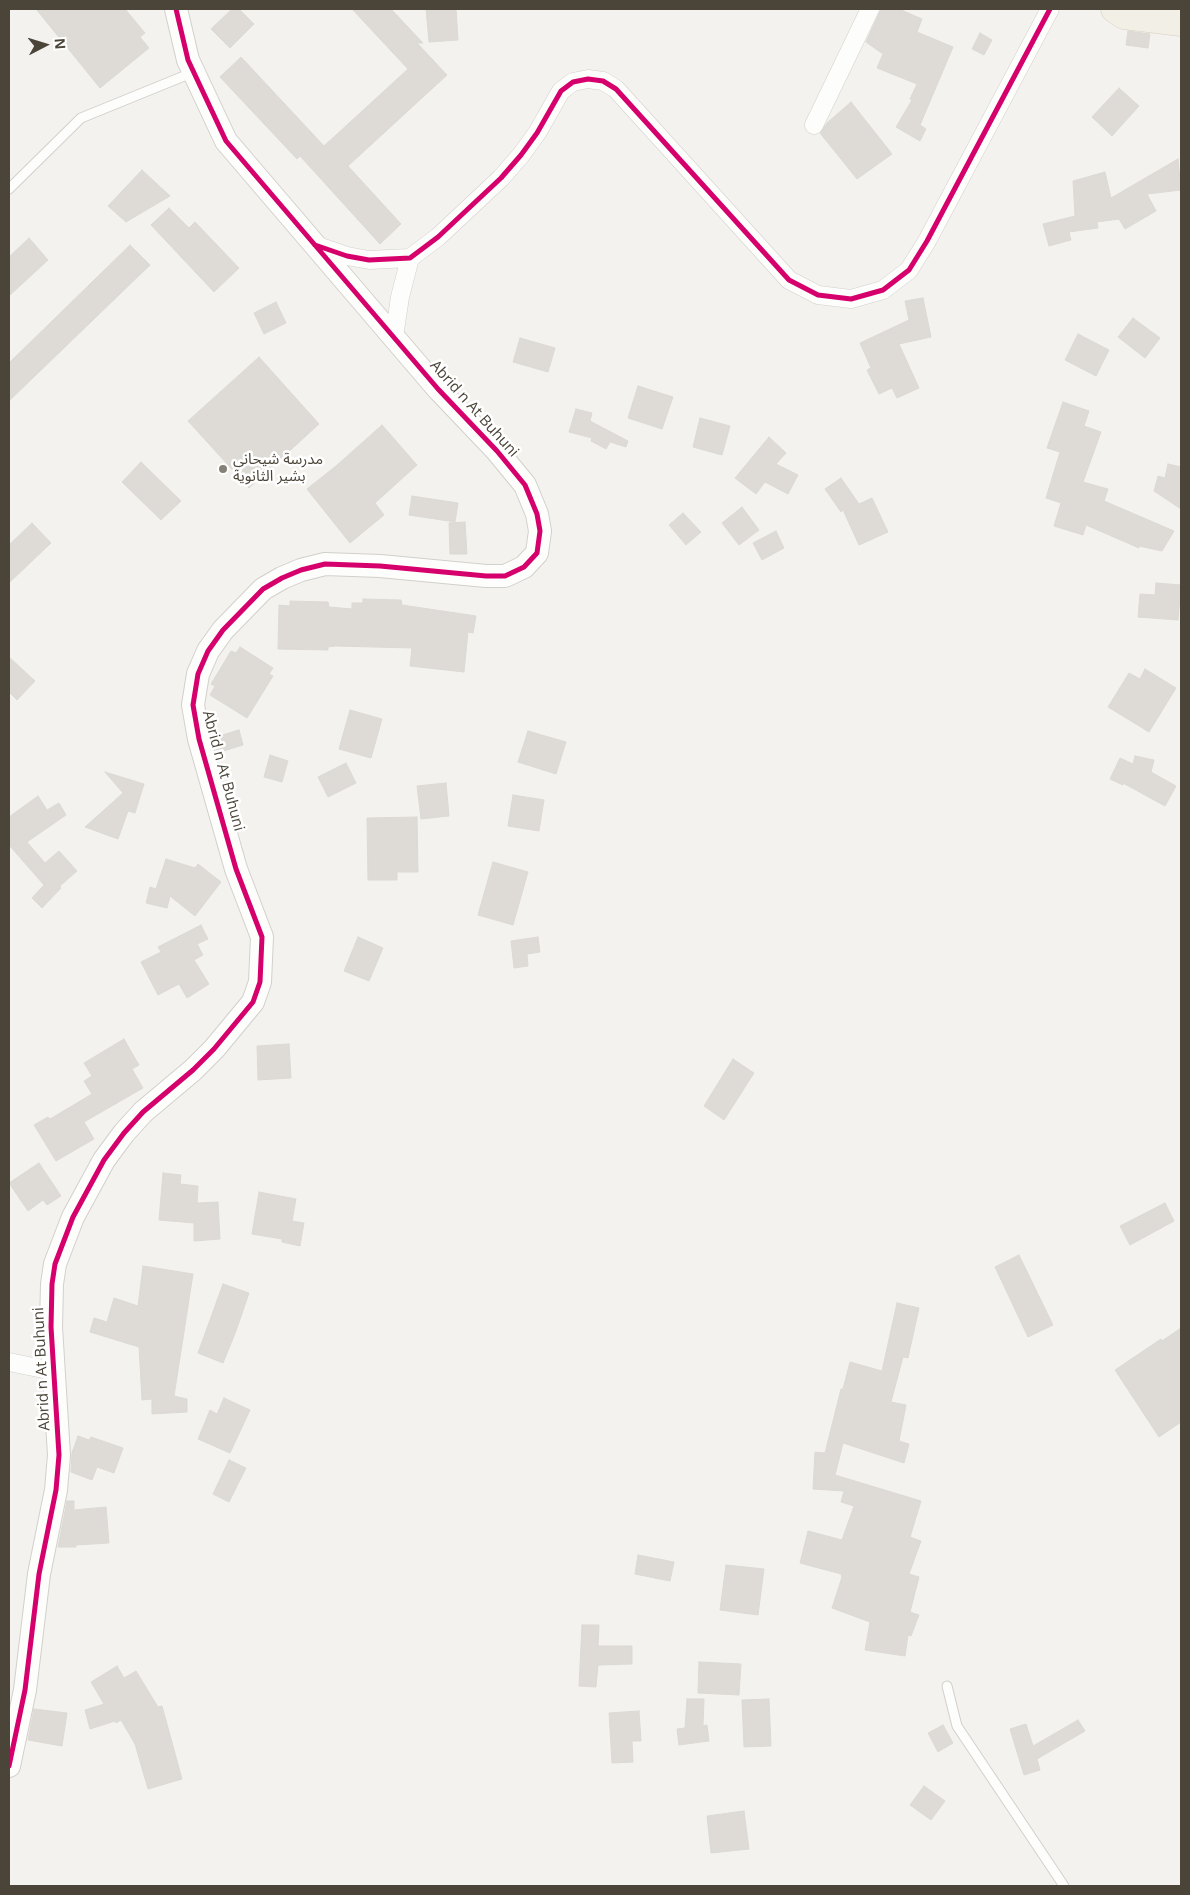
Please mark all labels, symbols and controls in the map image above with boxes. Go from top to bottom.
north arrow [20,20,70,70]
text: N [50,37,70,50]
street label: Abrid n At Buhuni [426,357,522,461]
place label: مدرسة شيحاني بشير الثانوية [233,451,323,486]
marker: مدرسة شيحاني بشير الثانوية [217,463,229,475]
street label: Abrid n At Buhuni [198,709,248,833]
street label: Abrid n At Buhuni [30,1307,54,1431]

